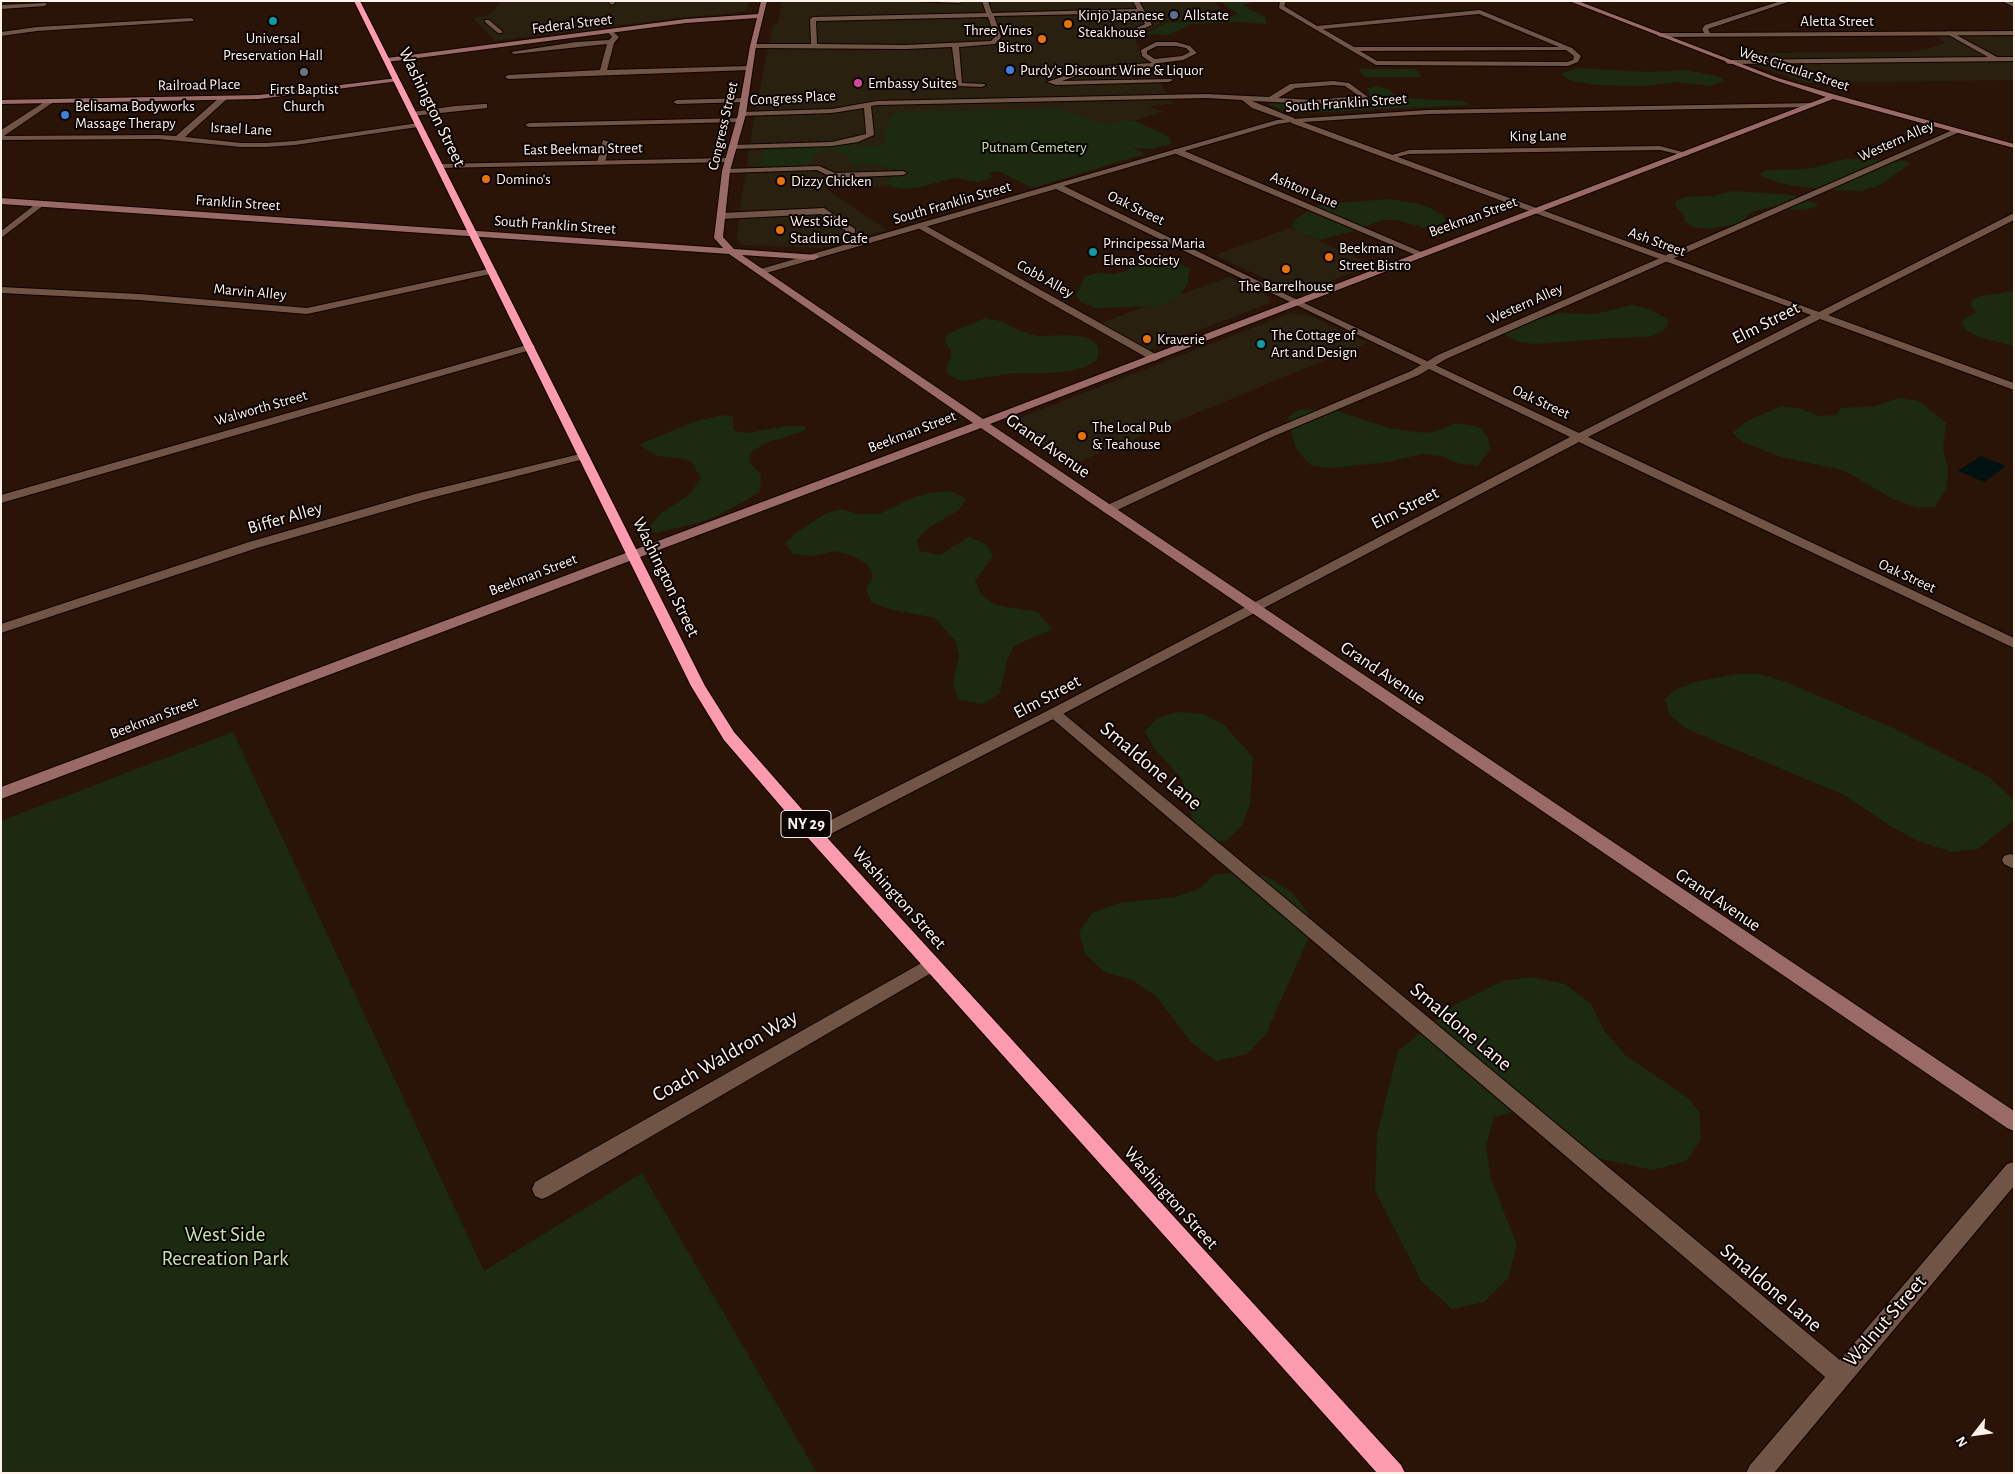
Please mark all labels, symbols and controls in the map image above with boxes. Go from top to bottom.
place label: Kinjo Japanese Steakhouse [1078,6,1164,41]
place label: Allstate [1184,6,1229,24]
marker: Allstate [1168,9,1180,21]
street label: Federal Street [531,10,613,38]
street label: Aletta Street [1800,12,1874,30]
marker: Universal Preservation Hall [267,15,279,27]
marker: Kinjo Japanese Steakhouse [1062,18,1074,30]
place label: Three Vines Bistro [964,21,1032,56]
place label: Universal Preservation Hall [223,29,323,64]
marker: Three Vines Bistro [1036,33,1048,45]
street label: West Circular Street [1736,43,1852,95]
street label: Washington Street [394,44,470,170]
place label: Purdy's Discount Wine & Liquor [1020,61,1203,79]
marker: Purdy's Discount Wine & Liquor [1004,64,1016,76]
marker: First Baptist Church [298,66,310,78]
place label: Embassy Suites [868,74,957,92]
street label: Railroad Place [157,75,241,95]
marker: Embassy Suites [852,77,864,89]
place label: First Baptist Church [269,80,339,115]
street label: Congress Street [704,80,742,172]
street label: Congress Place [749,87,837,109]
street label: South Franklin Street [1285,90,1407,116]
place label: Belisama Bodyworks Massage Therapy [75,97,195,132]
marker: Belisama Bodyworks Massage Therapy [59,109,71,121]
street label: Western Alley [1855,116,1937,166]
street label: Israel Lane [210,118,272,140]
street label: King Lane [1509,127,1567,145]
park label: Putnam Cemetery [981,138,1087,156]
street label: East Beekman Street [523,139,643,159]
street label: Ashton Lane [1267,168,1341,212]
place label: Domino's [496,170,551,188]
place label: Dizzy Chicken [791,172,872,190]
marker: Domino's [480,173,492,185]
marker: Dizzy Chicken [775,175,787,187]
street label: South Franklin Street [891,178,1013,228]
street label: Oak Street [1105,187,1167,229]
street label: Franklin Street [195,191,281,215]
street label: Beekman Street [1426,193,1520,241]
street label: South Franklin Street [494,212,616,238]
place label: West Side Stadium Cafe [790,212,868,247]
street label: Ash Street [1626,223,1688,261]
marker: West Side Stadium Cafe [774,224,786,236]
place label: Principessa Maria Elena Society [1103,234,1205,269]
place label: Beekman Street Bistro [1339,239,1411,274]
marker: Principessa Maria Elena Society [1087,246,1099,258]
marker: Beekman Street Bistro [1323,251,1335,263]
street label: Cobb Alley [1013,256,1077,302]
marker: The Barrelhouse [1280,263,1292,275]
place label: The Barrelhouse [1239,277,1333,295]
street label: Western Alley [1484,279,1566,329]
street label: Marvin Alley [213,280,287,304]
street label: Elm Street [1729,297,1803,349]
place label: The Cottage of Art and Design [1271,326,1357,361]
place label: Kraverie [1157,330,1205,348]
marker: Kraverie [1141,333,1153,345]
marker: The Cottage of Art and Design [1255,338,1267,350]
street label: Oak Street [1510,381,1572,423]
street label: Walworth Street [213,386,309,430]
street label: Beekman Street [865,407,959,457]
street label: Grand Avenue [1002,409,1094,483]
place label: The Local Pub & Teahouse [1092,418,1171,453]
marker: The Local Pub & Teahouse [1076,430,1088,442]
street label: Elm Street [1368,482,1442,534]
street label: Biffer Alley [245,497,325,539]
street label: Washington Street [628,514,704,640]
street label: Beekman Street [486,550,580,600]
street label: Oak Street [1876,555,1938,597]
street label: Grand Avenue [1336,637,1430,709]
street label: Elm Street [1010,670,1084,724]
street label: Beekman Street [107,693,201,743]
street label: Smaldone Lane [1095,716,1207,816]
road number: NY 29 [781,811,831,838]
street label: Washington Street [847,842,951,954]
street label: Grand Avenue [1671,864,1765,936]
street label: Smaldone Lane [1405,977,1517,1077]
street label: Coach Waldron Way [648,1004,802,1108]
street label: Washington Street [1119,1142,1223,1254]
park label: West Side Recreation Park [161,1222,289,1272]
street label: Smaldone Lane [1715,1238,1827,1338]
street label: Walnut Street [1838,1270,1932,1372]
north arrow [1950,1409,2000,1459]
text: N [1954,1434,1971,1449]

